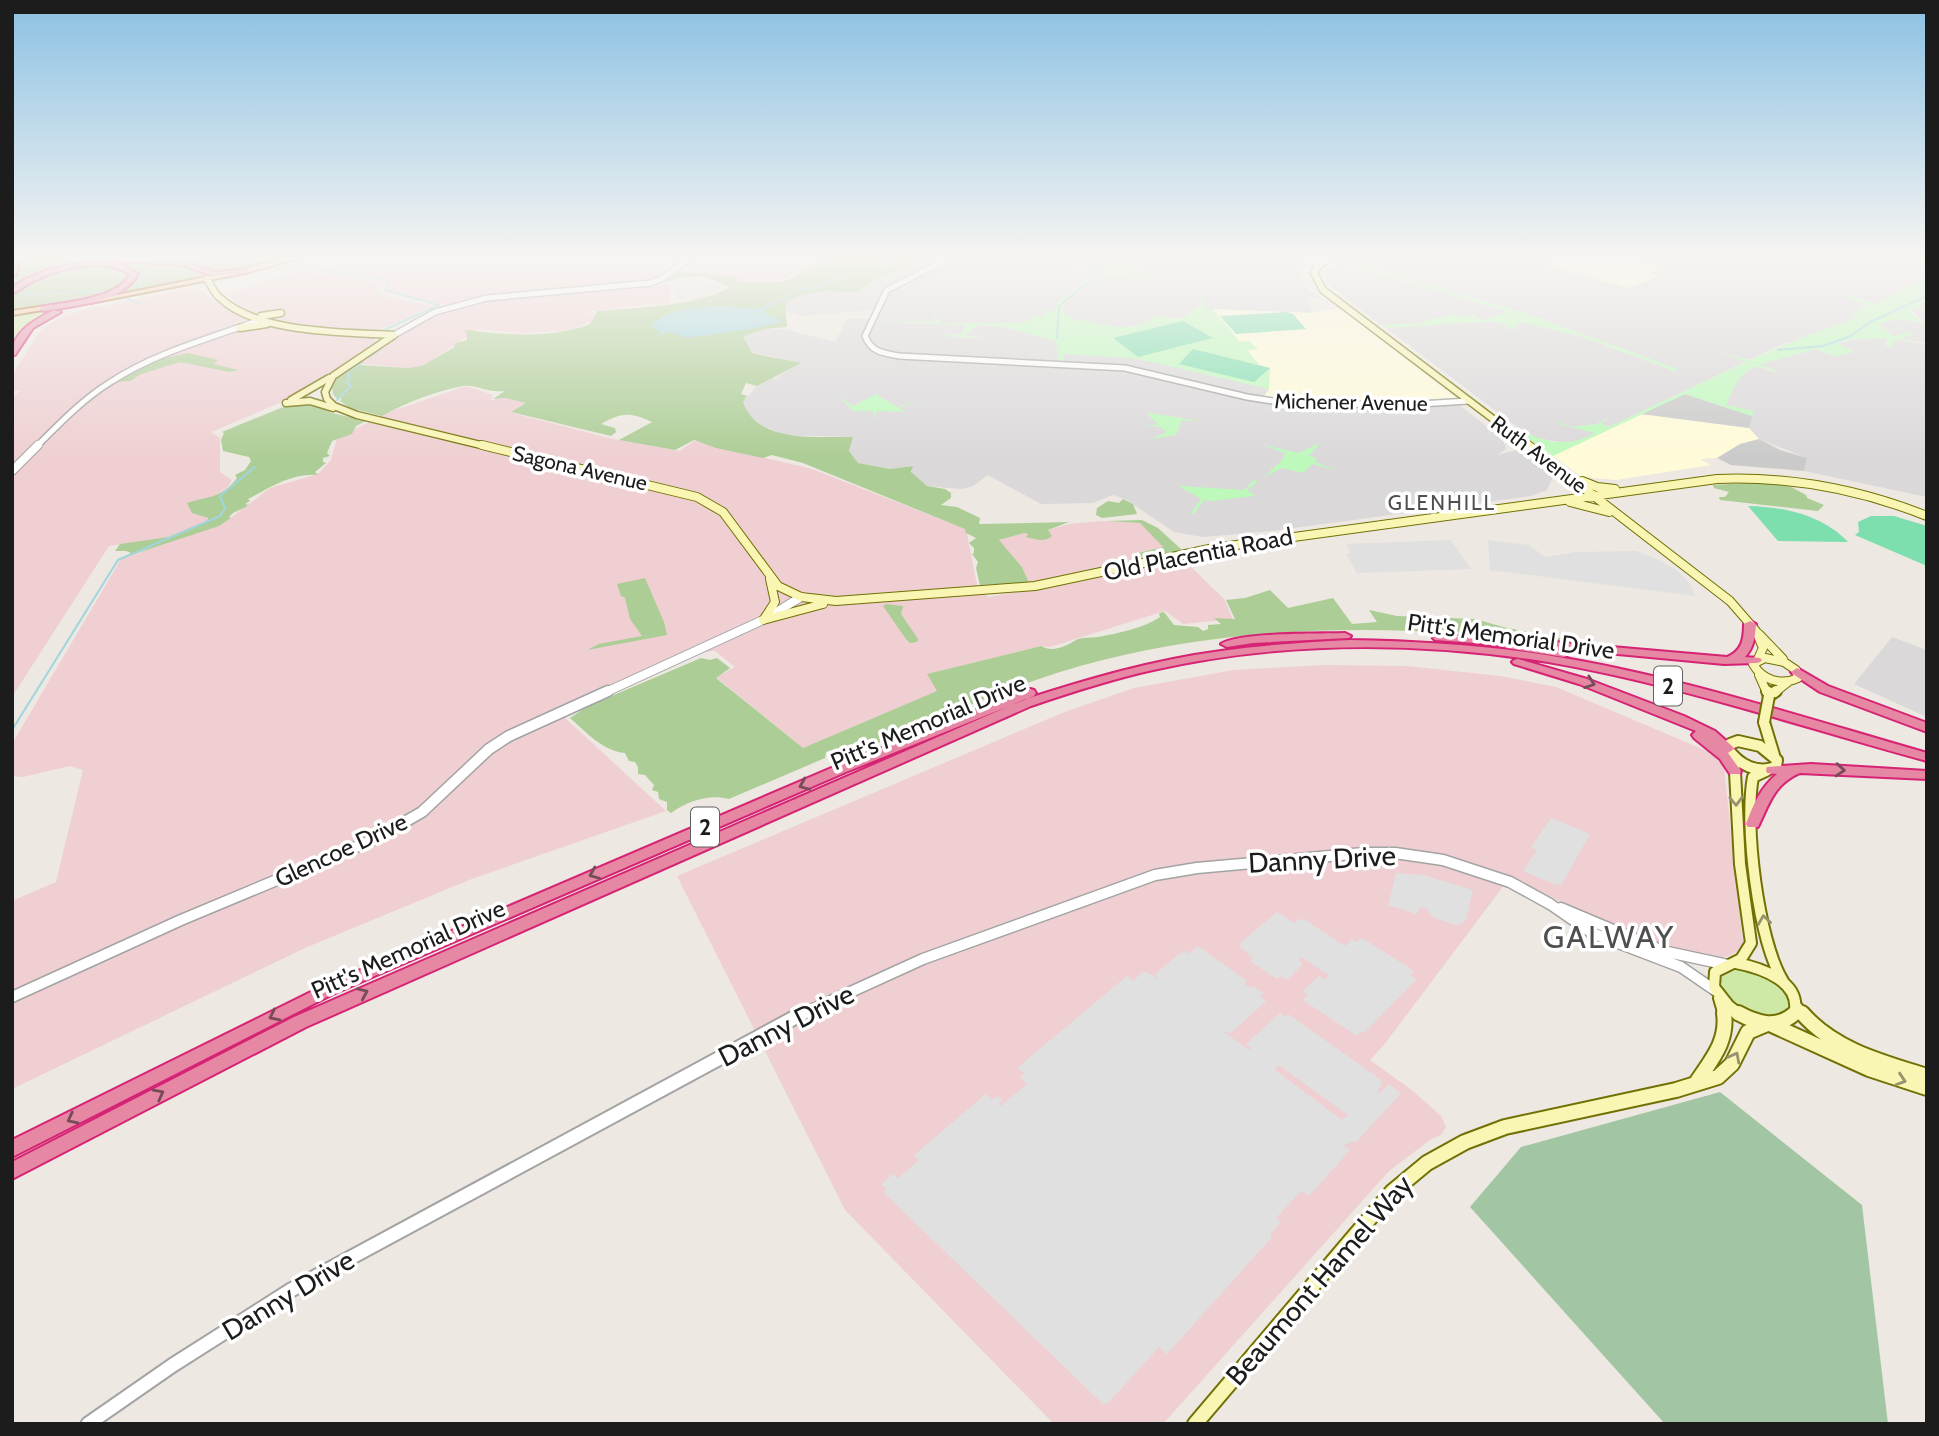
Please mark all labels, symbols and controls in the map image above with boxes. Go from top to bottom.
street label: Michener Avenue [1274,388,1428,416]
street label: Ruth Avenue [1486,410,1592,498]
street label: Sagona Avenue [510,440,650,496]
district label: GLENHILL [1388,490,1496,515]
street label: Old Placentia Road [1101,521,1295,587]
street label: Pitt's Memorial Drive [1406,607,1616,665]
road number: 2 [1654,666,1682,706]
street label: Pitt's Memorial Drive [826,668,1030,776]
one-way arrow [1583,675,1595,689]
one-way arrow [1835,762,1846,777]
one-way arrow [798,777,811,791]
one-way arrow [1728,796,1743,807]
street label: Glencoe Drive [270,807,412,893]
road number: 2 [691,807,719,846]
street label: Danny Drive [1247,838,1397,880]
one-way arrow [589,866,602,880]
street label: Pitt's Memorial Drive [307,893,509,1005]
one-way arrow [1757,914,1772,926]
district label: GALWAY [1543,917,1675,956]
street label: Danny Drive [712,976,860,1074]
one-way arrow [356,987,369,1001]
one-way arrow [269,1008,281,1022]
one-way arrow [1726,1052,1740,1064]
one-way arrow [1895,1072,1907,1086]
one-way arrow [152,1088,164,1102]
one-way arrow [67,1110,79,1124]
street label: Beaumont Hamel Way [1218,1168,1420,1392]
street label: Danny Drive [216,1242,360,1348]

